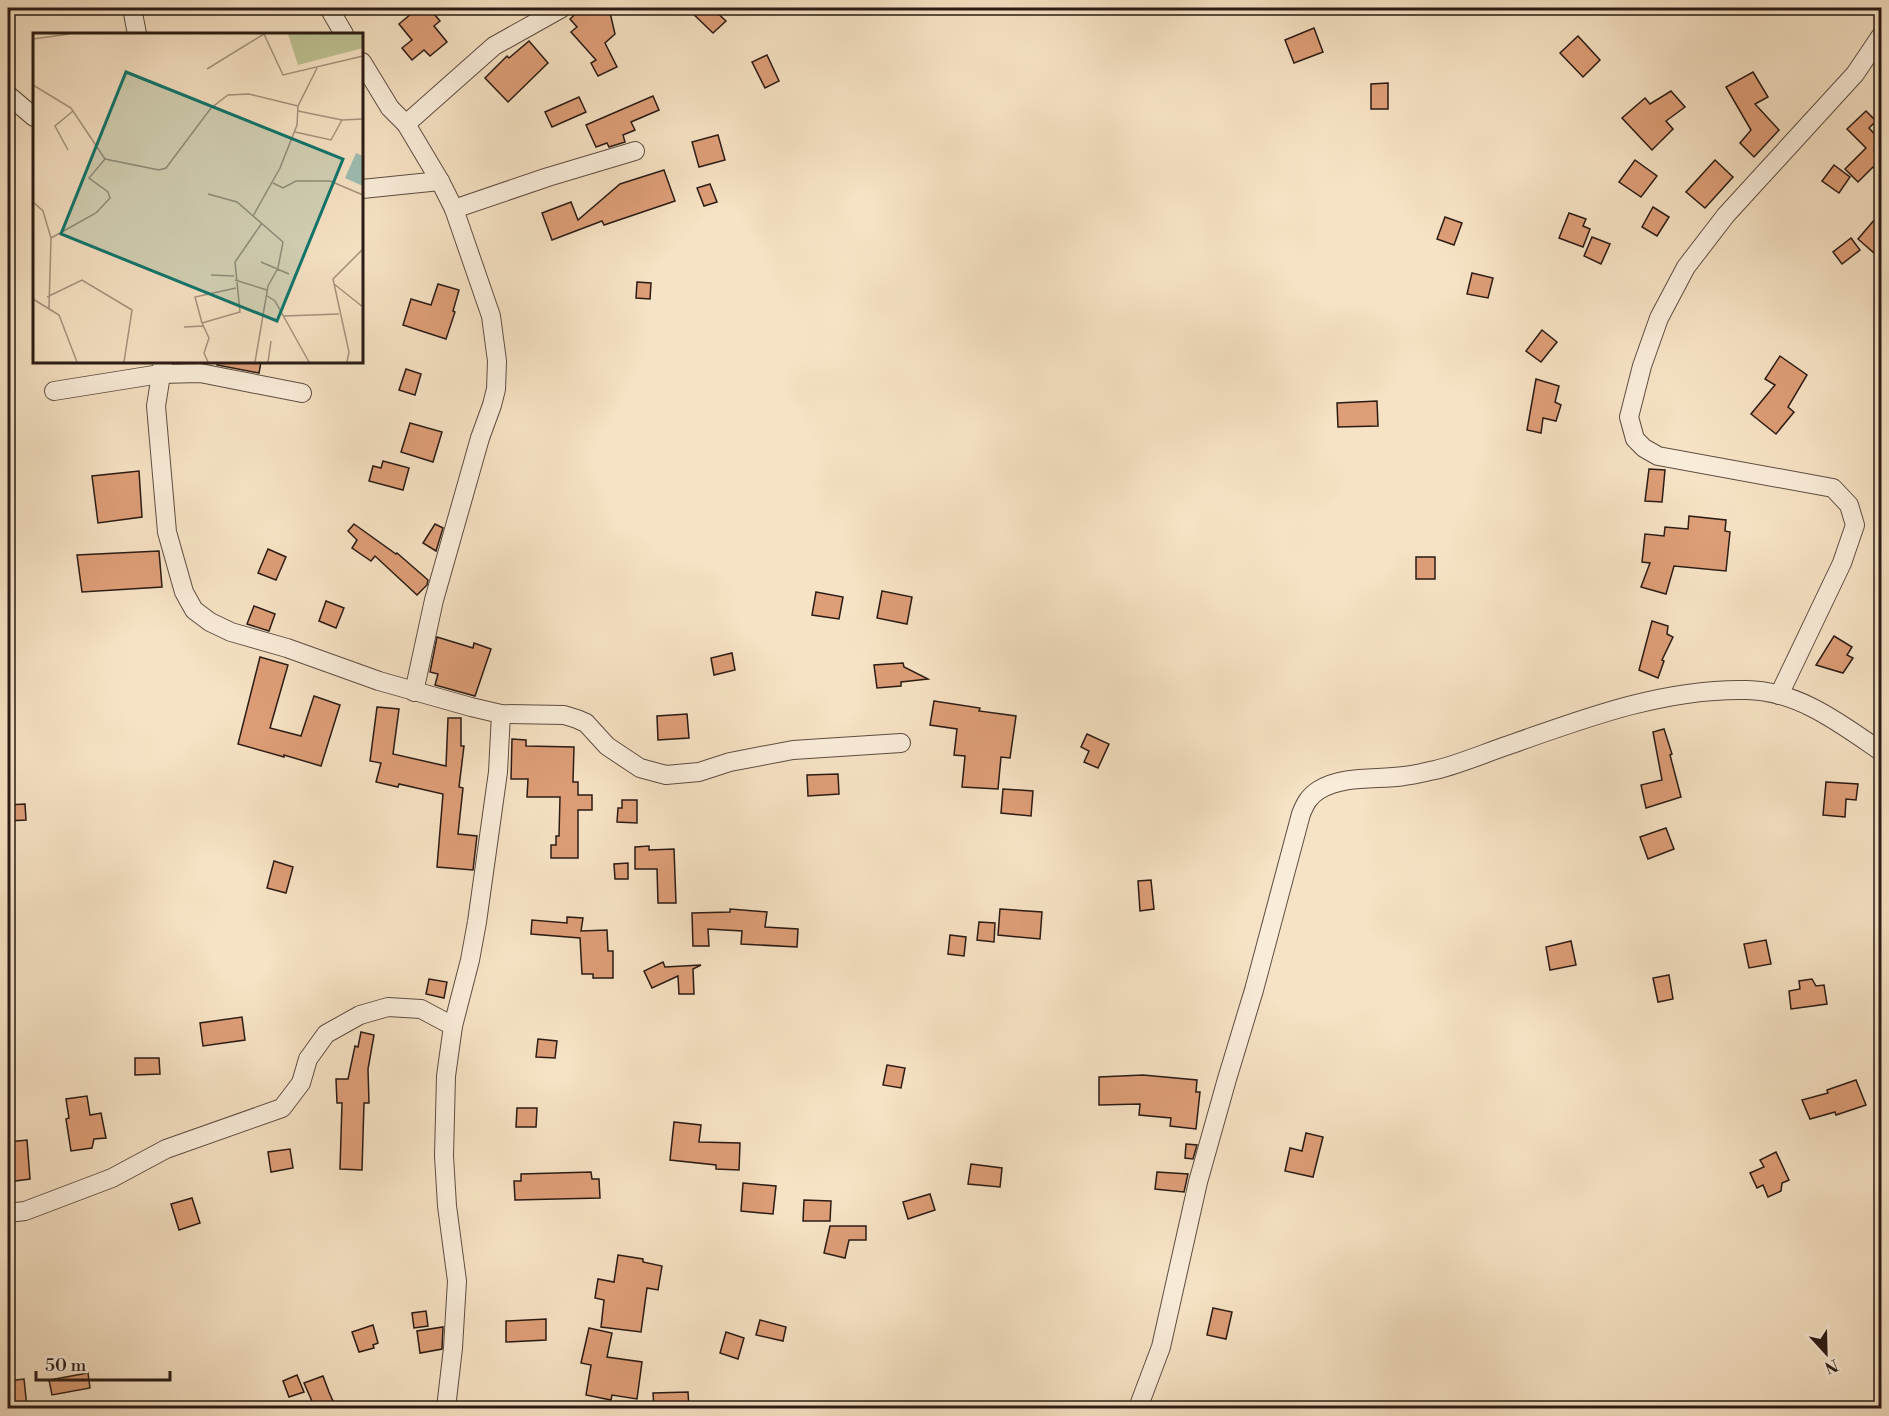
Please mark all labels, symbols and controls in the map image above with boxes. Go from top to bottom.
inset map [33,33,363,363]
north arrow [1796,1323,1856,1383]
scale bar [36,1344,170,1382]
text: 50 m [45,1354,87,1377]
text: N [1821,1354,1841,1378]

